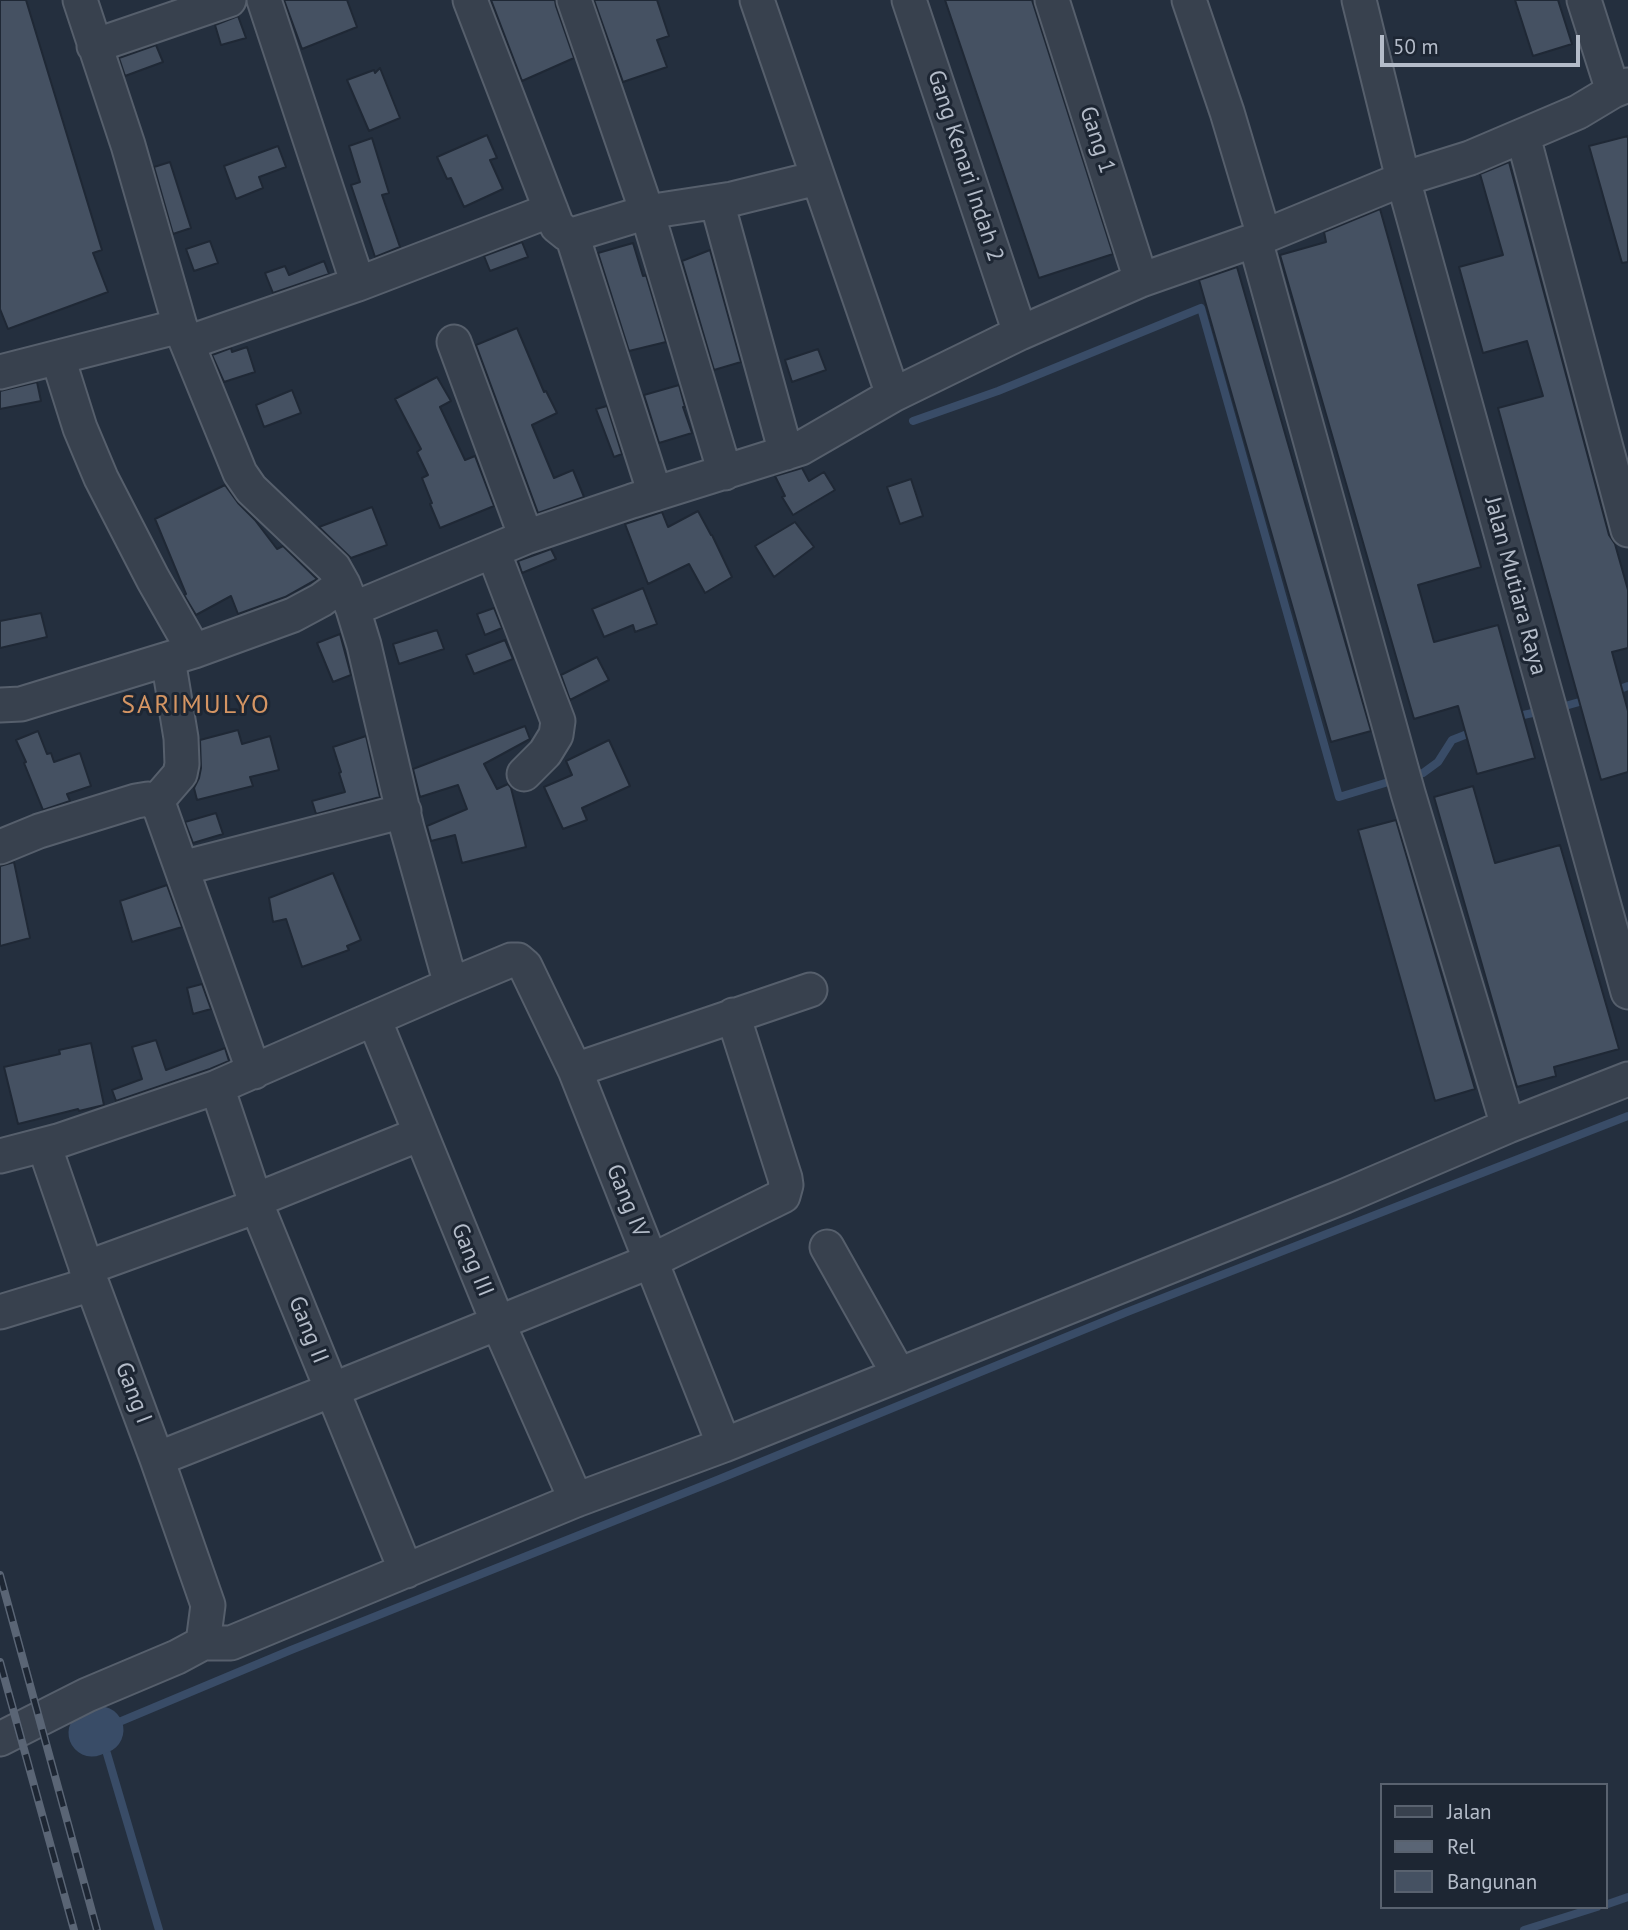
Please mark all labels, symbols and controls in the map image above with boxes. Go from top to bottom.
scale bar [1383,21,1582,65]
text: 50 m [1393,33,1439,60]
street label: Gang Kenari Indah 2 [921,67,1009,265]
street label: Gang 1 [1073,103,1121,177]
street label: Jalan Mutiara Raya [1478,494,1552,678]
district label: SARIMULYO [122,690,270,722]
street label: Gang IV [600,1160,654,1242]
street label: Gang III [445,1219,499,1301]
street label: Gang II [282,1292,334,1368]
street label: Gang I [109,1359,157,1427]
legend [1380,1783,1607,1909]
text: Jalan [1447,1798,1492,1825]
text: Rel [1447,1833,1475,1860]
text: Bangunan [1447,1868,1537,1895]

